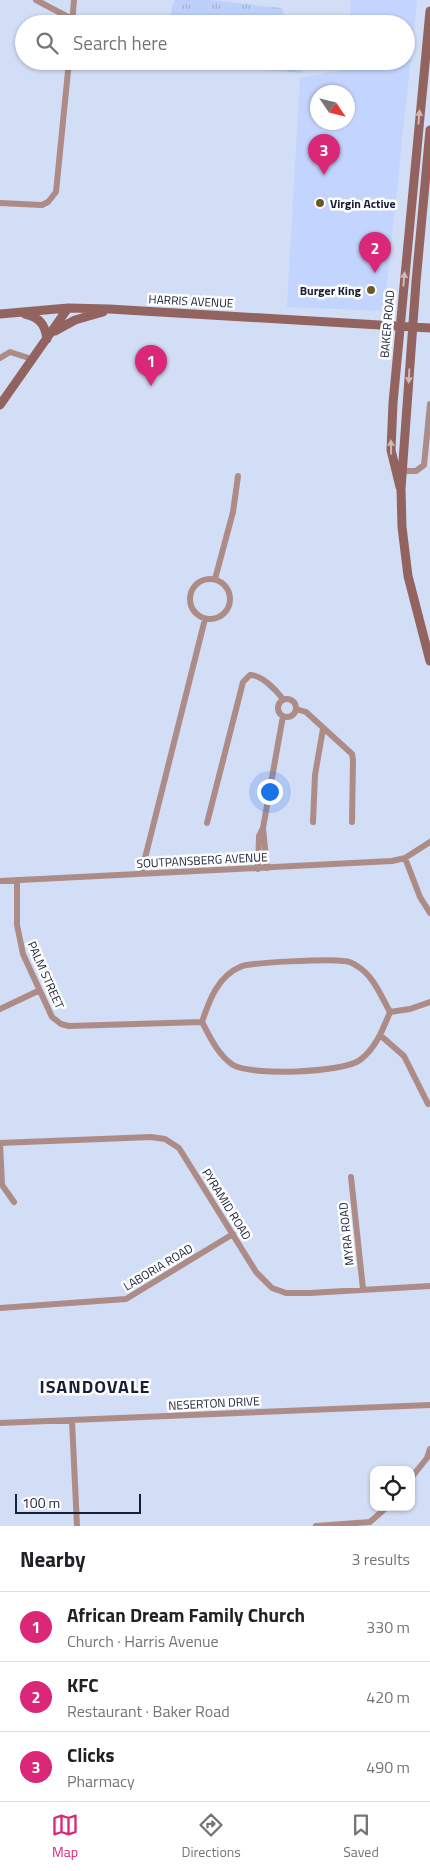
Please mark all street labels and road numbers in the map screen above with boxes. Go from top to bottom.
street label: HARRIS AVENUE [148,289,234,313]
street label: BAKER ROAD [375,289,399,359]
street label: SOUTPANSBERG AVENUE [136,847,268,873]
street label: PALM STREET [23,938,70,1012]
street label: PYRAMID ROAD [197,1165,257,1244]
street label: MYRA ROAD [333,1201,359,1267]
street label: LABORIA ROAD [119,1239,197,1295]
street label: NESERTON DRIVE [168,1391,261,1415]

